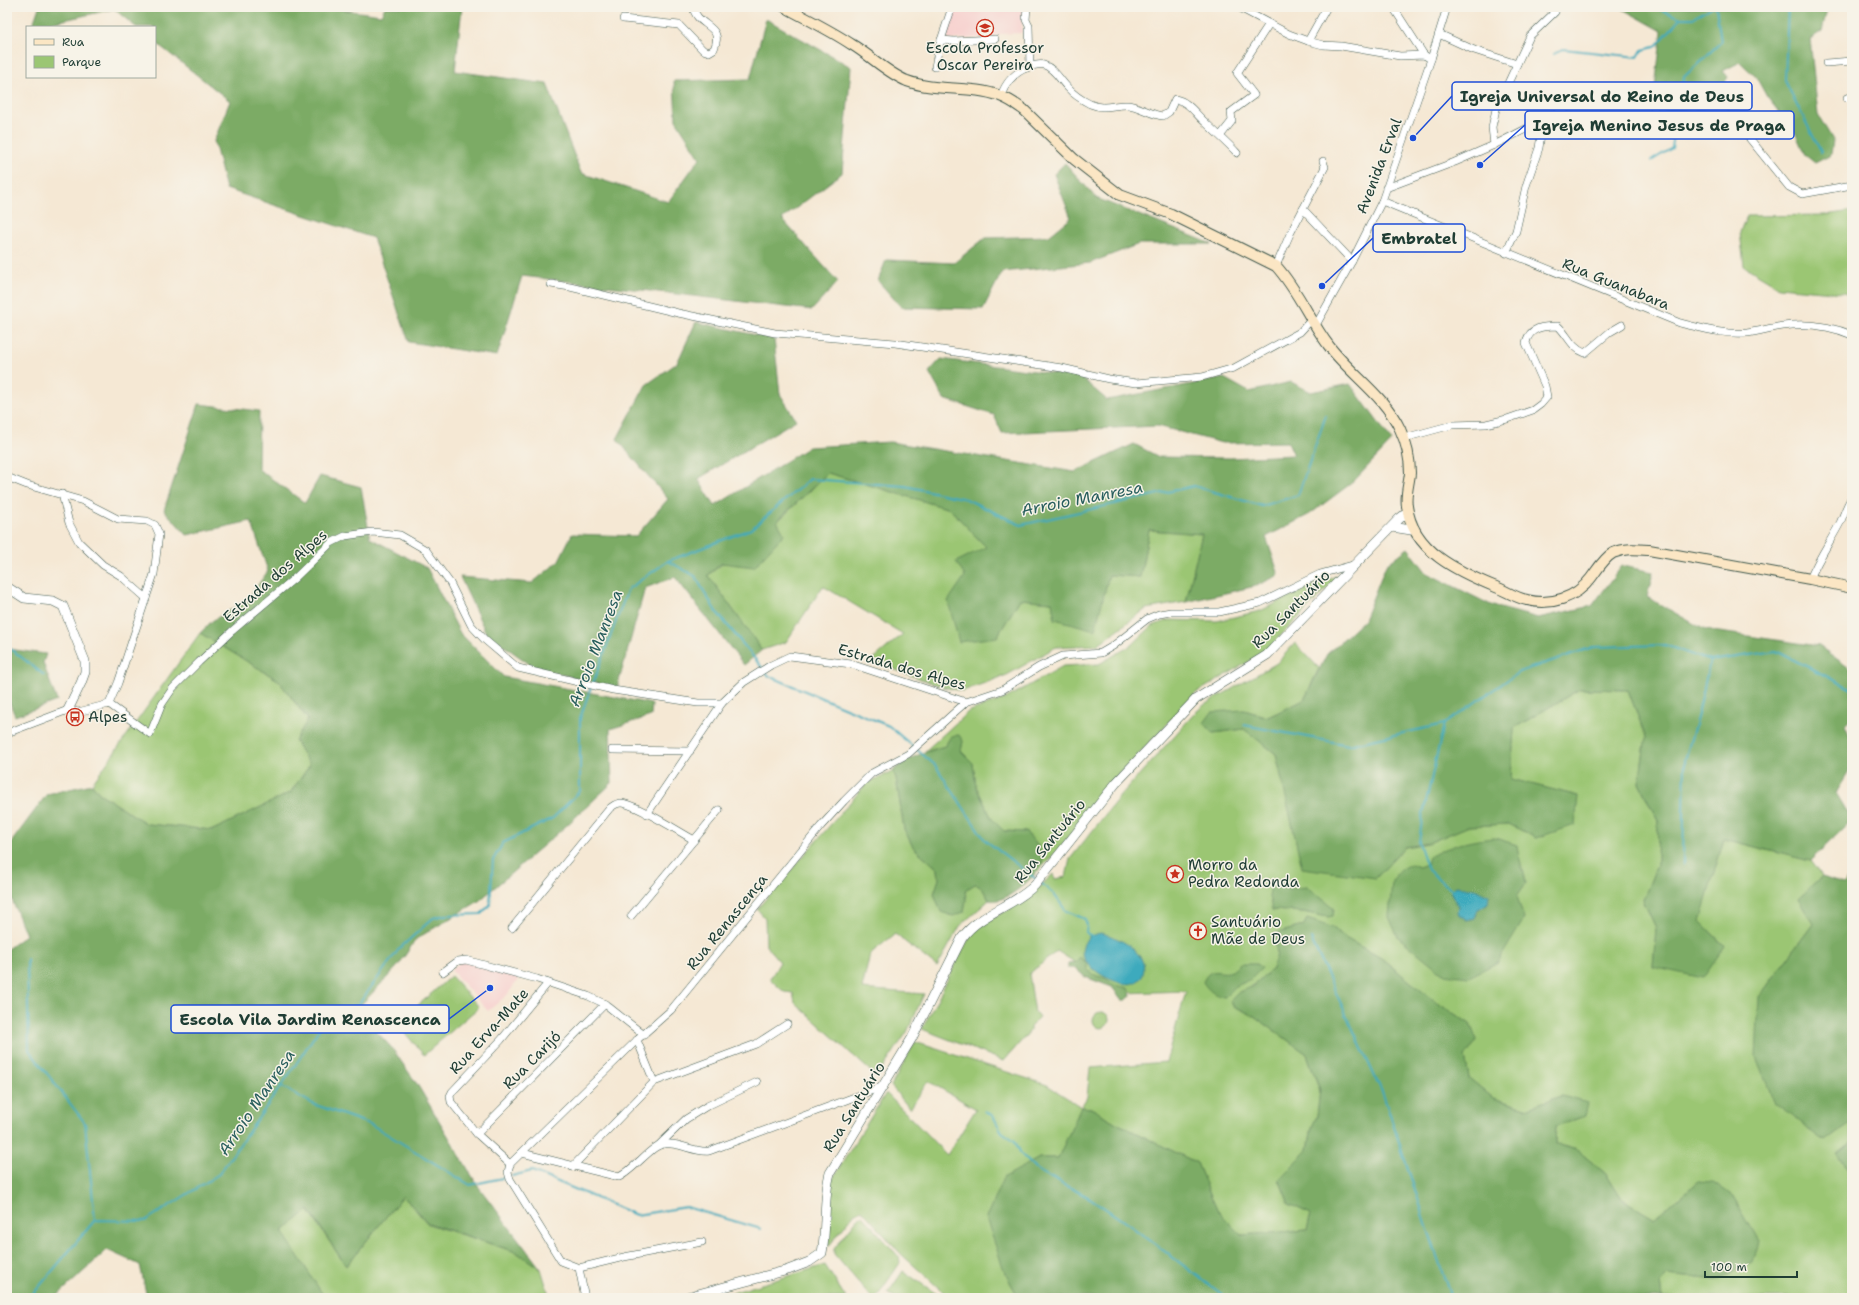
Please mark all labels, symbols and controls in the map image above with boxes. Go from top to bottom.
school or university icon: Escola Professor Oscar Pereira [975,18,995,38]
legend [26,26,156,78]
text: Rua [62,34,85,50]
place label: Escola Professor Oscar Pereira [926,38,1044,75]
text: Parque [62,54,101,70]
callout: Igreja Universal do Reino de Deus [1452,82,1752,110]
text: Igreja Universal do Reino de Deus [1460,86,1744,107]
callout: Igreja Menino Jesus de Praga [1525,111,1794,139]
street label: Avenida Erval [1352,115,1407,217]
text: Igreja Menino Jesus de Praga [1533,115,1785,136]
callout: Embratel [1373,224,1465,252]
text: Embratel [1381,228,1458,249]
street label: Rua Guanabara [1559,253,1673,315]
water label: Arroio Manresa [1020,476,1145,521]
street label: Estrada dos Alpes [219,525,331,627]
street label: Rua Santuário [1247,565,1335,653]
water label: Arroio Manresa [564,587,627,710]
street label: Estrada dos Alpes [836,639,968,695]
bus stop icon: Alpes [65,707,85,727]
place label: Alpes [88,707,128,727]
street label: Rua Santuário [1010,795,1090,887]
place label: Morro da Pedra Redonda [1188,855,1300,892]
place icon: Morro da Pedra Redonda [1165,864,1185,884]
street label: Rua Renascença [682,869,772,974]
place label: Santuário Mãe de Deus [1211,912,1305,949]
church icon: Santuário Mãe de Deus [1188,921,1208,941]
street label: Rua Erva-Mate [445,984,533,1078]
callout: Escola Vila Jardim Renascenca [171,1005,449,1033]
text: Escola Vila Jardim Renascenca [179,1009,441,1030]
street label: Rua Carijó [498,1026,566,1094]
water label: Arroio Manresa [213,1045,300,1159]
street label: Rua Santuário [818,1058,890,1156]
scale bar [1705,1253,1797,1279]
text: 100 m [1711,1259,1747,1275]

